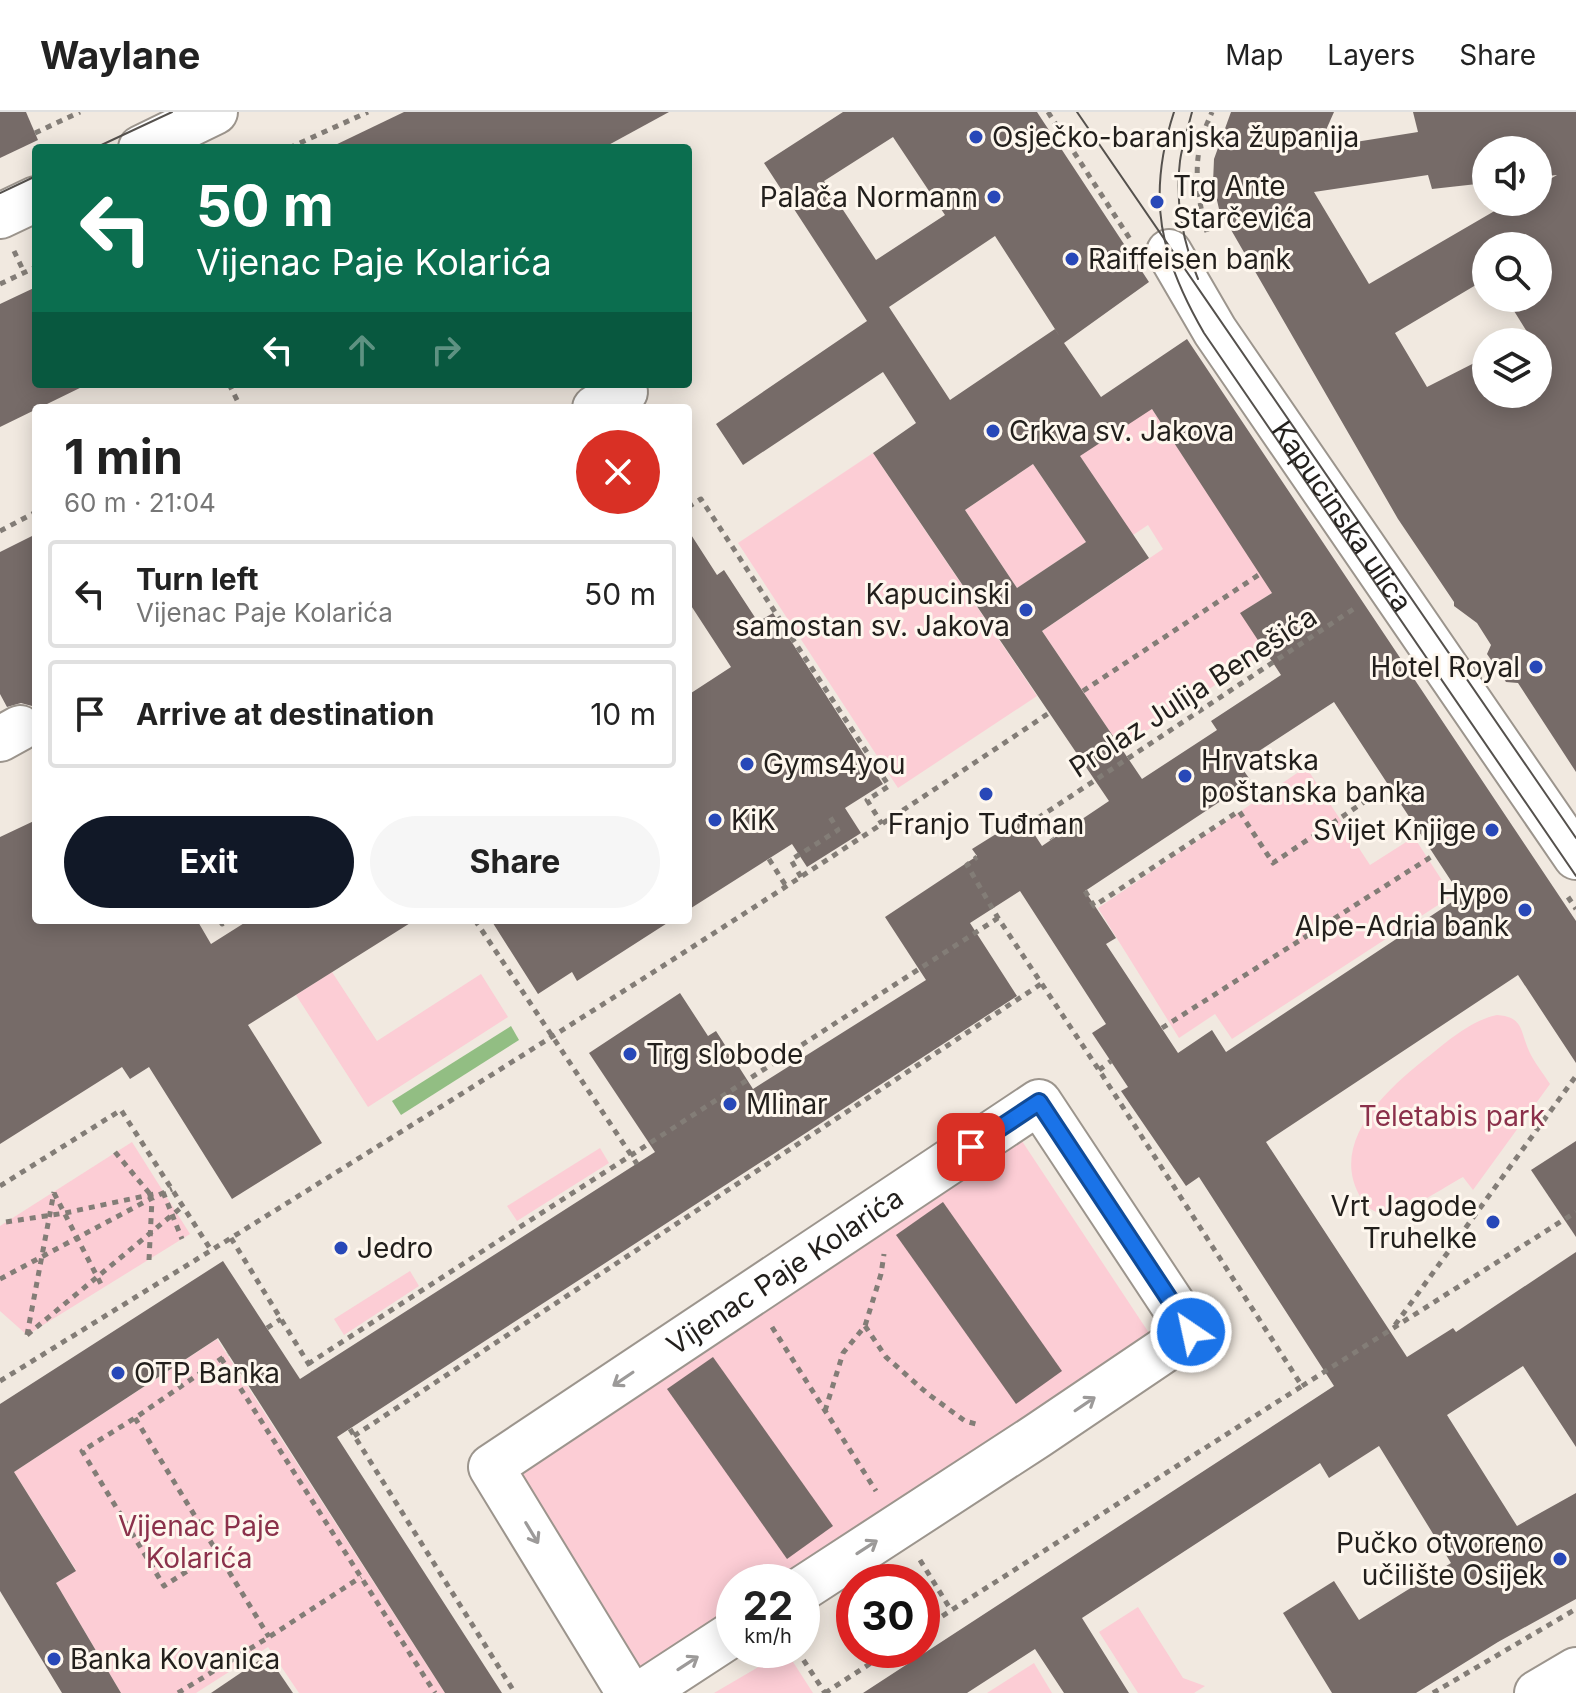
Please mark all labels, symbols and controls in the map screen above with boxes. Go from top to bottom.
text: Waylane [40,32,200,78]
text: Map [1225,38,1283,72]
text: Layers [1327,38,1415,72]
text: Share [1459,38,1536,72]
place label: Osječko-baranjska županija [992,120,1359,154]
marker: Osječko-baranjska županija [967,128,985,146]
map controls [1472,136,1552,408]
button: sound [1472,136,1552,216]
place label: Trg Ante Starčevića [1173,169,1312,235]
text: 50 m [196,172,334,240]
icon: left [64,176,168,280]
place label: Palača Normann [760,180,978,214]
marker: Palača Normann [985,188,1003,206]
marker: Trg Ante Starčevića [1148,193,1166,211]
button: search [1472,232,1552,312]
text: Vijenac Paje Kolarića [196,240,552,284]
place label: Raiffeisen bank [1088,242,1291,276]
marker: Raiffeisen bank [1063,250,1081,268]
icon: left [256,328,300,372]
icon: ahead [340,328,384,372]
icon: right [424,328,468,372]
button: layers [1472,328,1552,408]
place label: Crkva sv. Jakova [1009,414,1234,448]
street label: Kapucinska ulica [1265,414,1419,618]
marker: Crkva sv. Jakova [984,422,1002,440]
text: 1 min [64,427,183,486]
button: close [576,430,660,514]
text: 60 m · 21:04 [64,487,216,518]
text: Turn left [136,561,258,597]
icon: left [68,572,112,616]
text: 50 m [584,576,656,612]
place label: Kapucinski samostan sv. Jakova [735,577,1010,643]
text: Vijenac Paje Kolarića [136,597,393,628]
street label: Prolaz Julija Benešića [1063,599,1323,785]
marker: Kapucinski samostan sv. Jakova [1017,601,1035,619]
place label: Hotel Royal [1371,650,1520,684]
marker: Hotel Royal [1527,658,1545,676]
icon: arrive [68,692,112,736]
text: Arrive at destination [136,696,434,732]
text: 10 m [590,696,656,732]
place label: Hrvatska poštanska banka [1201,743,1426,809]
place label: Gyms4you [763,747,906,781]
marker: Gyms4you [738,755,756,773]
marker: Hrvatska poštanska banka [1176,767,1194,785]
marker: Franjo Tuđman [977,785,995,803]
place label: KiK [731,803,776,837]
place label: Franjo Tuđman [888,807,1084,841]
marker: KiK [706,811,724,829]
place label: Svijet Knjige [1313,813,1476,847]
button: Exit [64,816,354,908]
button: Share [370,816,660,908]
marker: Svijet Knjige [1483,821,1501,839]
place label: Hypo Alpe-Adria bank [1295,877,1509,943]
marker: Hypo Alpe-Adria bank [1516,901,1534,919]
place label: Trg slobode [646,1037,803,1071]
marker: Trg slobode [621,1045,639,1063]
place label: Mlinar [746,1087,828,1121]
marker: Mlinar [721,1095,739,1113]
park label: Teletabis park [1359,1099,1545,1133]
pin [937,1113,1005,1181]
icon: arrive [949,1125,993,1169]
street label: Vijenac Paje Kolarića [660,1180,910,1362]
place label: Vrt Jagode Truhelke [1331,1189,1477,1255]
marker: Vrt Jagode Truhelke [1484,1213,1502,1231]
place label: Jedro [357,1231,433,1265]
marker: Jedro [332,1239,350,1257]
position arrow [1149,1290,1233,1374]
place label: OTP Banka [134,1356,280,1390]
marker: OTP Banka [109,1364,127,1382]
one-way arrow [613,1371,635,1387]
one-way arrow [1073,1396,1095,1412]
park label: Vijenac Paje Kolarića [118,1509,280,1575]
one-way arrow [524,1521,540,1544]
place label: Pučko otvoreno učilište Osijek [1336,1526,1544,1592]
one-way arrow [856,1539,878,1555]
marker: Pučko otvoreno učilište Osijek [1551,1550,1569,1568]
speed limit sign: 30 [836,1564,940,1668]
text: 22 [743,1581,793,1630]
text: km/h [744,1624,792,1648]
place label: Banka Kovanica [70,1642,280,1676]
marker: Banka Kovanica [45,1650,63,1668]
one-way arrow [676,1655,699,1671]

